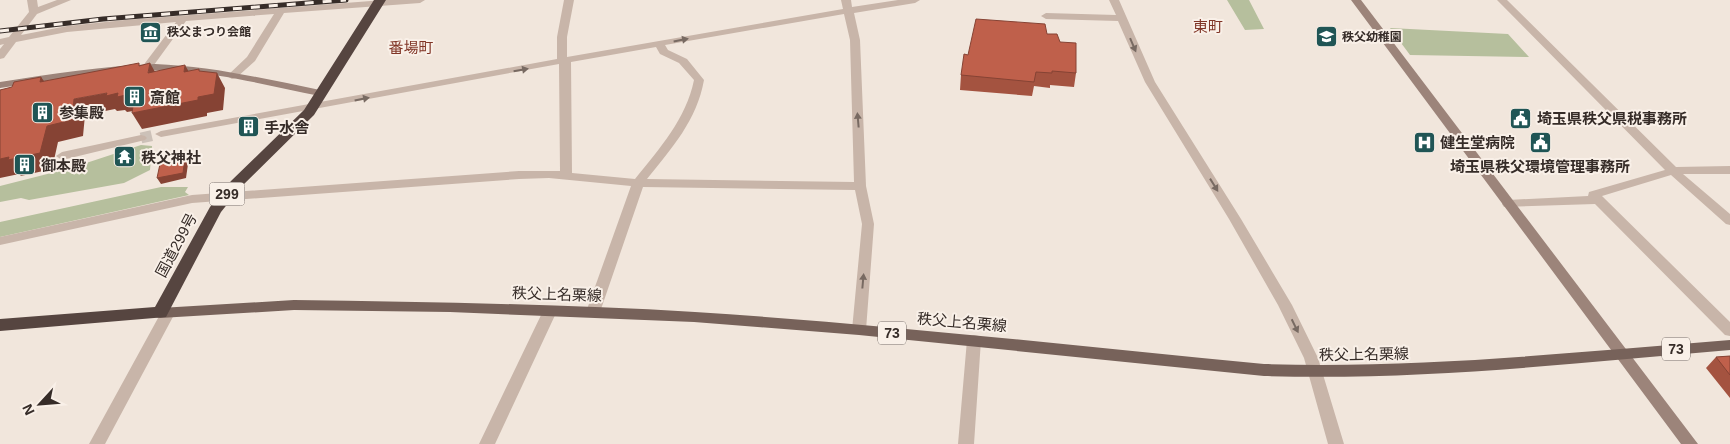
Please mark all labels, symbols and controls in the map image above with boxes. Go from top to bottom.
district label: 東町 [1193,18,1223,35]
museum icon: 秩父まつり会館 [139,20,163,44]
place label: 秩父まつり会館 [167,25,251,39]
school or university icon: 秩父幼稚園 [1314,25,1338,49]
place label: 秩父幼稚園 [1342,30,1402,44]
one-way arrow [674,36,689,44]
one-way arrow [1129,38,1137,52]
district label: 番場町 [388,39,434,56]
one-way arrow [514,65,530,73]
building icon: 斎館 [122,85,146,109]
place label: 斎館 [150,89,180,106]
one-way arrow [354,95,369,103]
building icon: 参集殿 [31,100,55,124]
place label: 参集殿 [59,104,104,121]
public building icon: 埼玉県秩父県税事務所 [1509,106,1533,130]
place label: 埼玉県秩父県税事務所 [1537,110,1687,127]
one-way arrow [854,111,862,127]
building icon: 手水舎 [236,115,260,139]
place label: 手水舎 [264,119,310,136]
hospital icon: 健生堂病院 [1412,130,1436,154]
public building icon: 埼玉県秩父環境管理事務所 [1528,131,1552,155]
place label: 健生堂病院 [1440,134,1515,151]
temple icon: 秩父神社 [113,145,137,169]
place label: 秩父神社 [141,149,201,166]
building icon: 御本殿 [13,153,37,177]
place label: 御本殿 [41,157,86,174]
place label: 埼玉県秩父環境管理事務所 [1450,158,1630,175]
one-way arrow [1210,179,1219,192]
road number: 299 [210,182,244,205]
street label: 国道299号 [152,210,200,280]
one-way arrow [859,273,867,289]
street label: 秩父上名栗線 [512,284,602,304]
street label: 秩父上名栗線 [916,310,1008,334]
one-way arrow [1292,319,1300,333]
road number: 73 [878,322,906,344]
road number: 73 [1662,338,1690,360]
street label: 秩父上名栗線 [1319,345,1409,363]
north arrow [15,379,65,429]
text: N [19,402,38,418]

